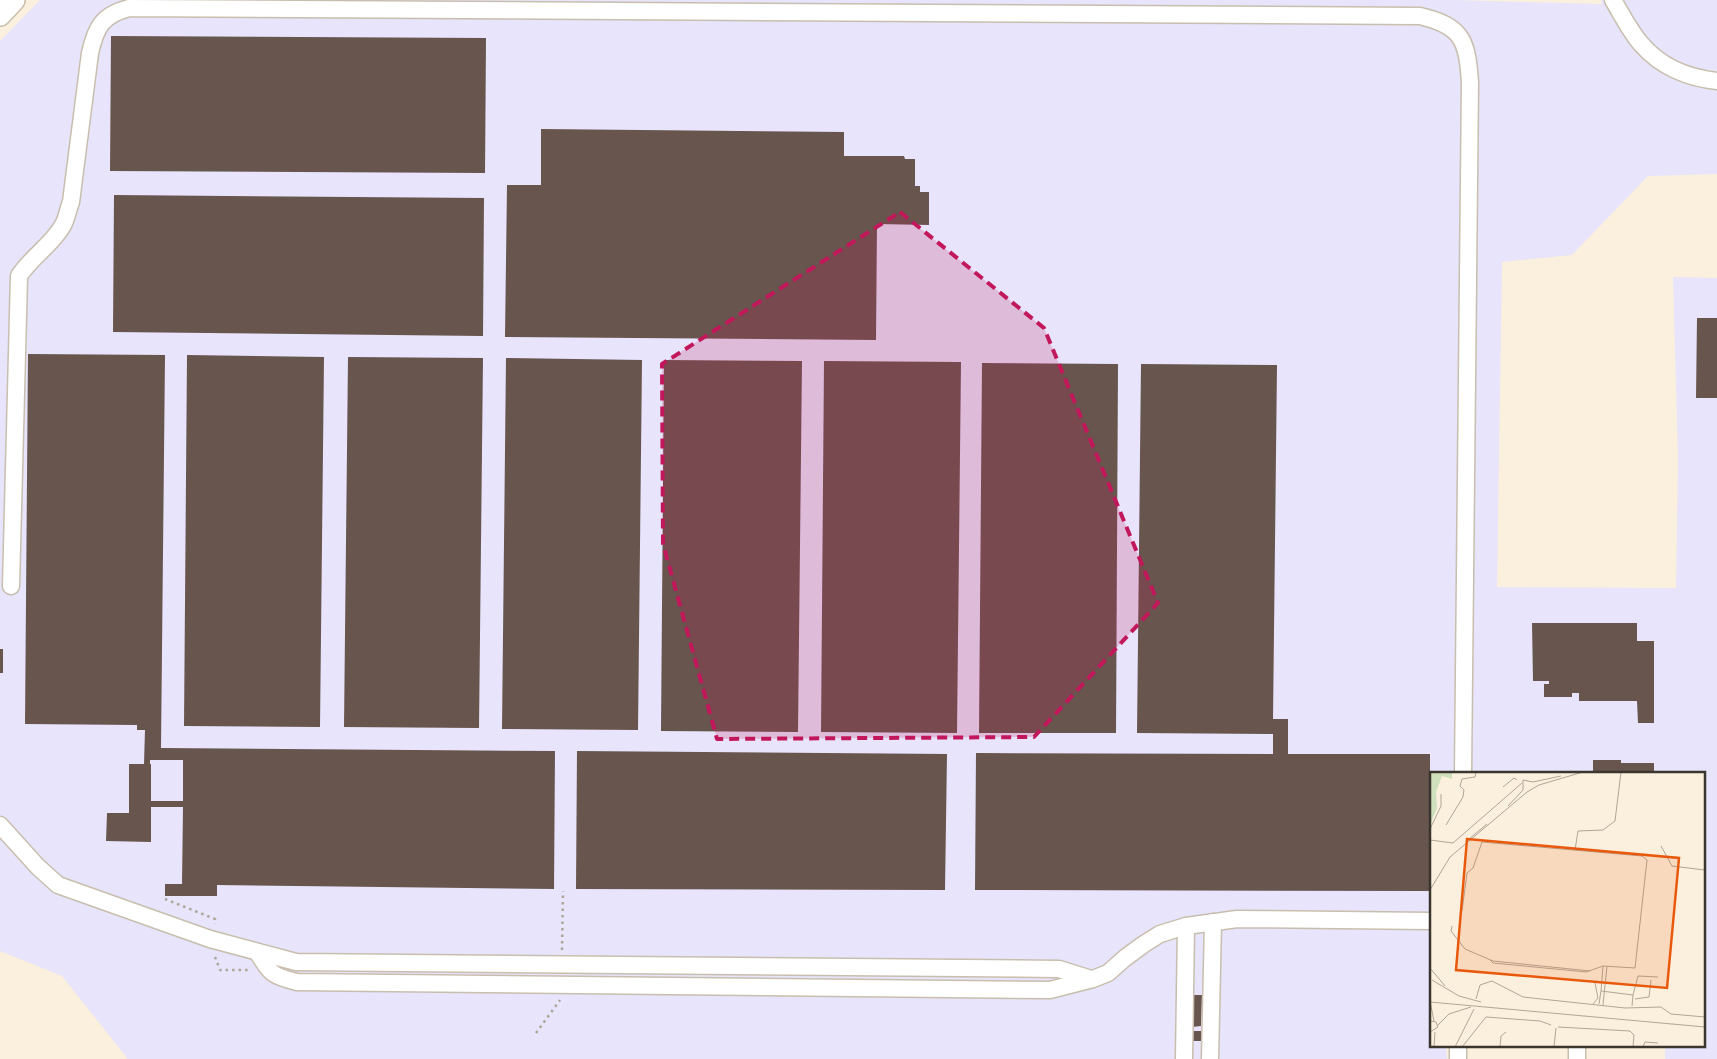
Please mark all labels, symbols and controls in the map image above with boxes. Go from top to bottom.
inset map [1430,772,1704,1046]

